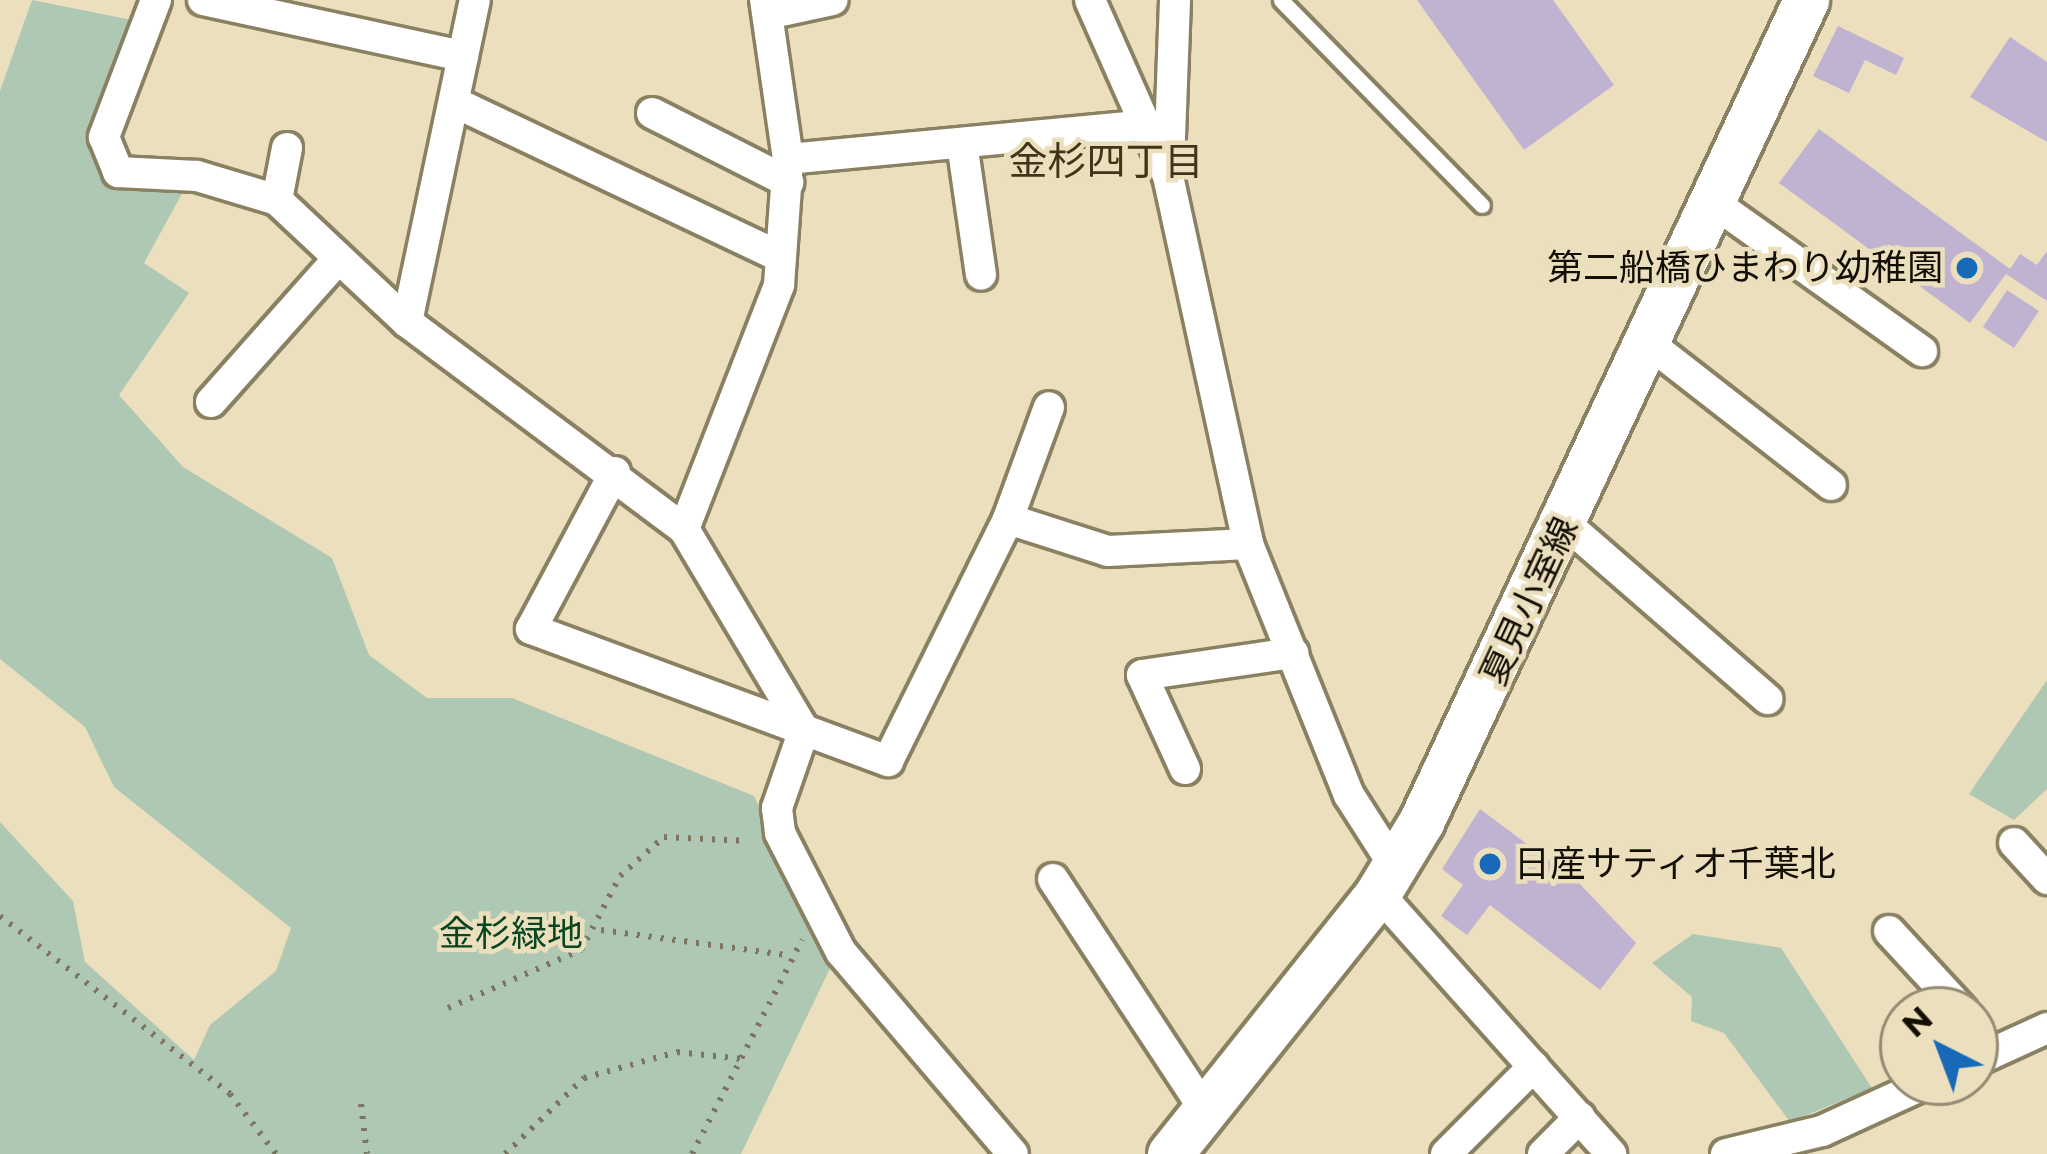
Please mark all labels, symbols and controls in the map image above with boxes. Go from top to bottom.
district label: 金杉四丁目 [1009,138,1203,184]
place label: 第二船橋ひまわり幼稚園 [1547,246,1943,290]
marker: 第二船橋ひまわり幼稚園 [1954,255,1980,281]
street label: 夏見小室線 [1471,510,1587,692]
place label: 日産サティオ千葉北 [1514,842,1838,886]
marker: 日産サティオ千葉北 [1477,851,1503,877]
park label: 金杉緑地 [439,912,583,956]
north arrow [1879,986,1999,1106]
text: N [1894,998,1940,1045]

